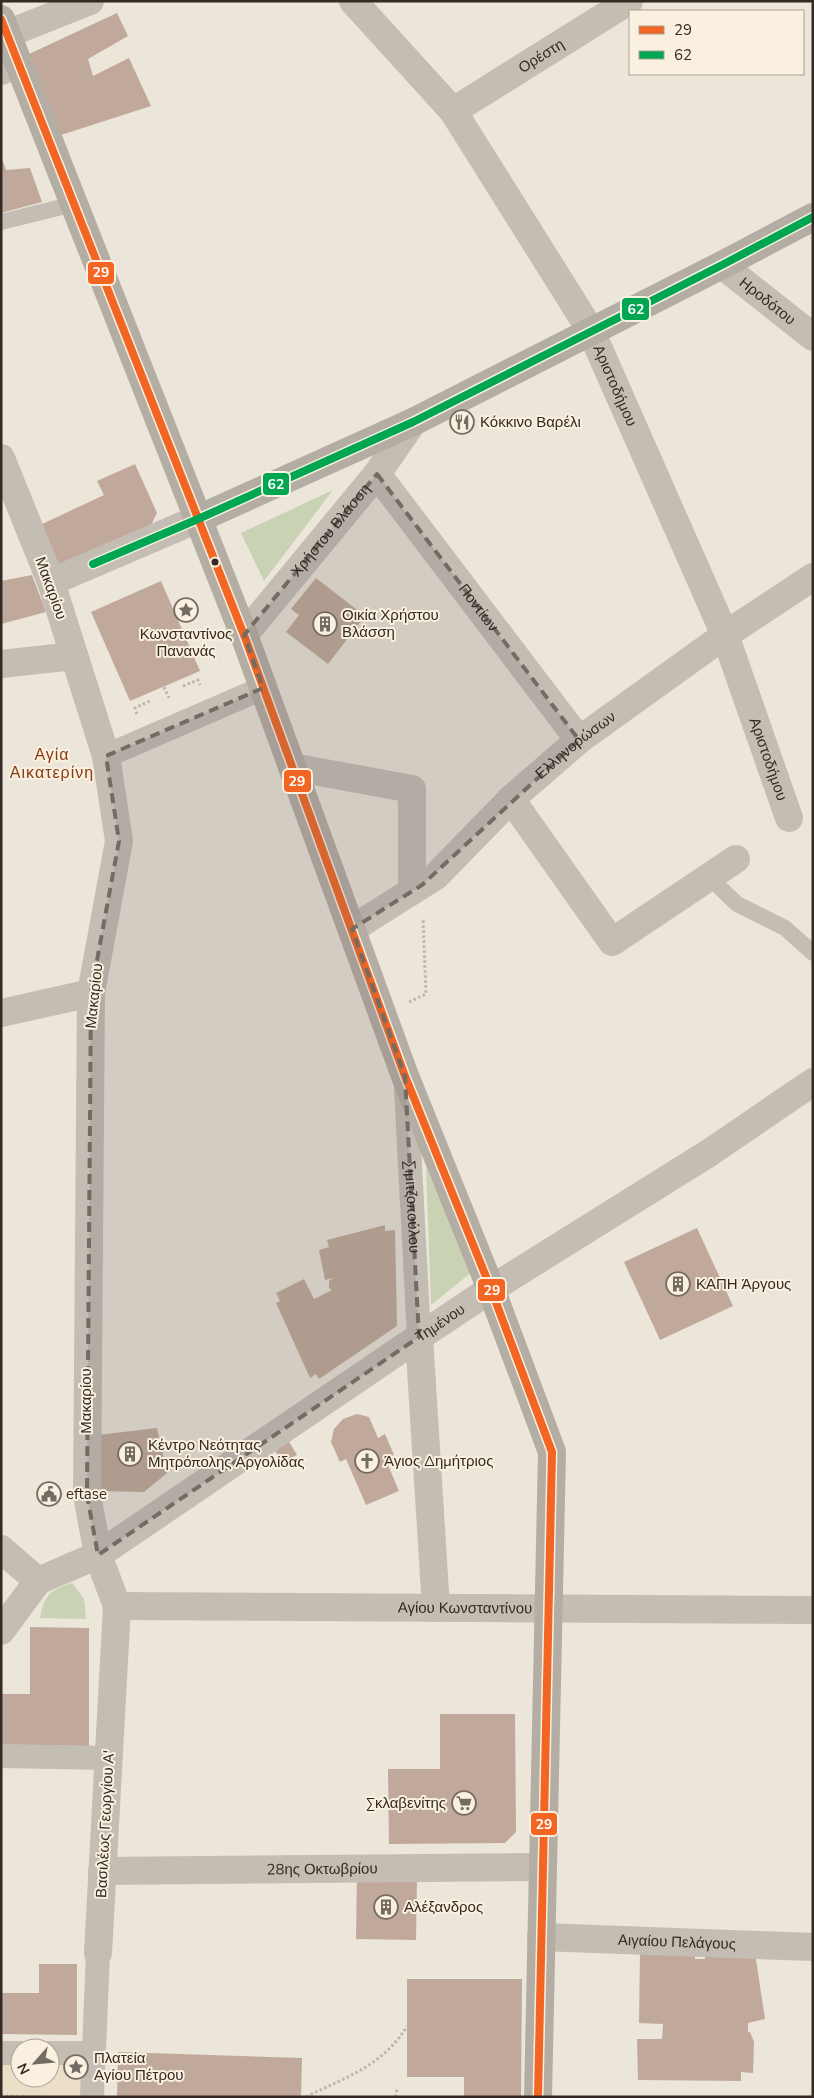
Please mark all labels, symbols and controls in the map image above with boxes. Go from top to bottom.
legend [629,10,804,75]
text: 29 [674,20,692,40]
street label: Ορέστη [514,34,568,78]
text: 62 [674,45,692,65]
line badge: 29 [87,261,115,285]
text: 29 [93,263,109,282]
street label: Ηροδότου [735,273,800,329]
line badge: 62 [621,297,650,321]
text: 62 [628,300,644,319]
street label: Αριστοδήμου [588,342,642,429]
restaurant icon: Κόκκινο Βαρέλι [449,409,475,435]
place label: Κόκκινο Βαρέλι [480,412,581,432]
line badge: 62 [262,472,290,496]
text: 62 [268,475,284,494]
street label: Χρήστου Βλάσση [286,479,375,581]
street label: Μακαρίου [30,554,72,622]
unlabelled marker [210,557,220,567]
street label: Ποντίων [454,580,503,636]
place icon: Κωνσταντίνος Πανανάς [173,597,199,623]
place label: Οικία Χρήστου Βλάσση [342,605,439,642]
building icon: Οικία Χρήστου Βλάσση [312,611,338,637]
place label: Κωνσταντίνος Πανανάς [140,624,232,661]
street label: Ελληνορώσων [531,707,620,783]
street label: Αριστοδήμου [745,715,792,803]
district label: Αγία Αικατερίνη [10,744,94,784]
line badge: 29 [283,769,312,793]
text: 29 [289,772,305,791]
street label: Μακαρίου [81,962,107,1030]
street label: Σιμιτζοπούλου [400,1160,425,1254]
building icon: ΚΑΠΗ Άργους [665,1271,691,1297]
place label: ΚΑΠΗ Άργους [696,1274,791,1294]
line badge: 29 [477,1278,506,1302]
text: 29 [484,1281,500,1300]
street label: Τημένου [411,1299,469,1347]
street label: Μακαρίου [76,1368,96,1434]
place label: Κέντρο Νεότητας Μητρόπολης Αργολίδας [148,1435,305,1472]
building icon: Κέντρο Νεότητας Μητρόπολης Αργολίδας [117,1441,143,1467]
church icon: Άγιος Δημήτριος [354,1448,380,1474]
place label: Άγιος Δημήτριος [384,1451,493,1471]
public building icon: eftase [36,1481,62,1507]
place label: eftase [66,1484,107,1504]
street label: Αγίου Κωνσταντίνου [398,1598,532,1618]
street label: Βασιλέως Γεωργίου Α' [91,1750,119,1898]
supermarket icon: Σκλαβενίτης [451,1790,477,1816]
place label: Σκλαβενίτης [366,1793,446,1813]
line badge: 29 [530,1812,558,1836]
text: 29 [536,1815,552,1834]
street label: 28ης Οκτωβρίου [266,1859,378,1880]
building icon: Αλέξανδρος [373,1894,399,1920]
place label: Αλέξανδρος [404,1897,483,1917]
street label: Αιγαίου Πελάγους [618,1930,736,1954]
north arrow [10,2038,60,2088]
place label: Πλατεία Αγίου Πέτρου [94,2048,184,2085]
place icon: Πλατεία Αγίου Πέτρου [63,2054,89,2080]
text: N [13,2060,35,2078]

